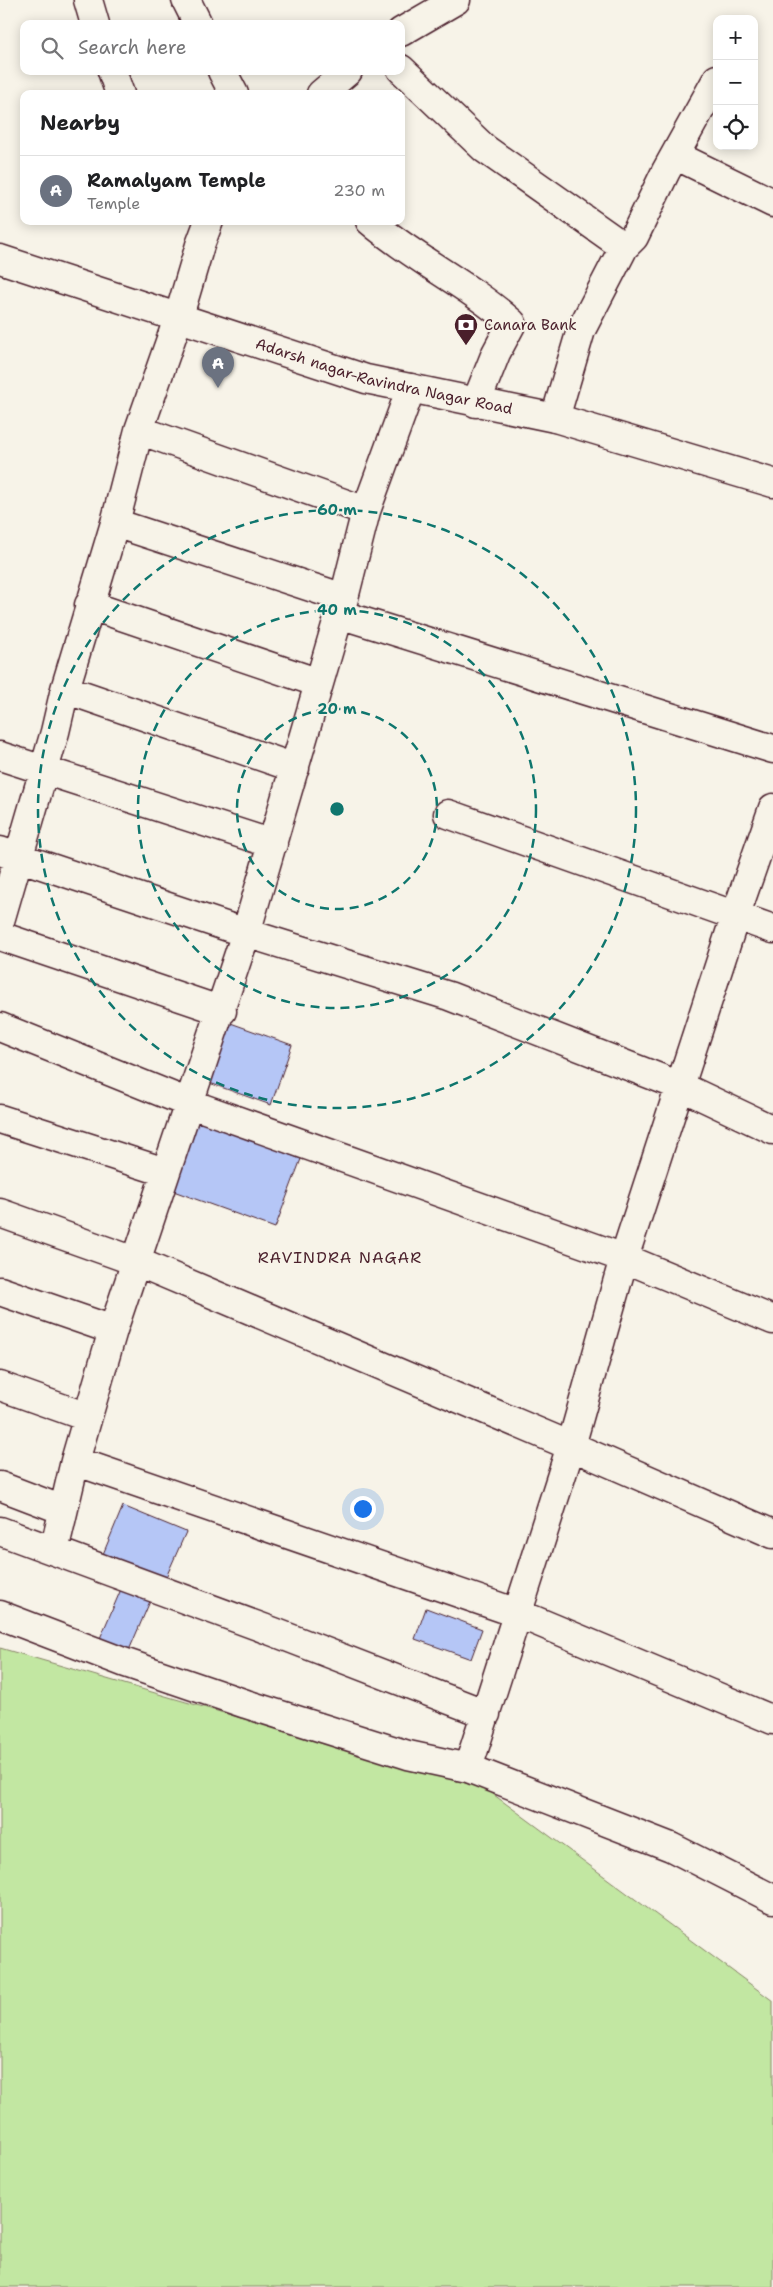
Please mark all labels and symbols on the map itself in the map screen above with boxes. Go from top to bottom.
bank icon: Canara Bank [453,312,479,346]
place label: Canara Bank [484,315,577,335]
street label: Adarsh nagar-Ravindra Nagar Road [253,333,515,419]
pin: A [202,347,234,388]
text: 60 m [317,500,357,520]
text: 40 m [317,600,357,620]
text: 20 m [317,699,357,719]
centre of rings [328,800,346,818]
district label: RAVINDRA NAGAR [258,1247,422,1268]
your location [350,1496,376,1522]

